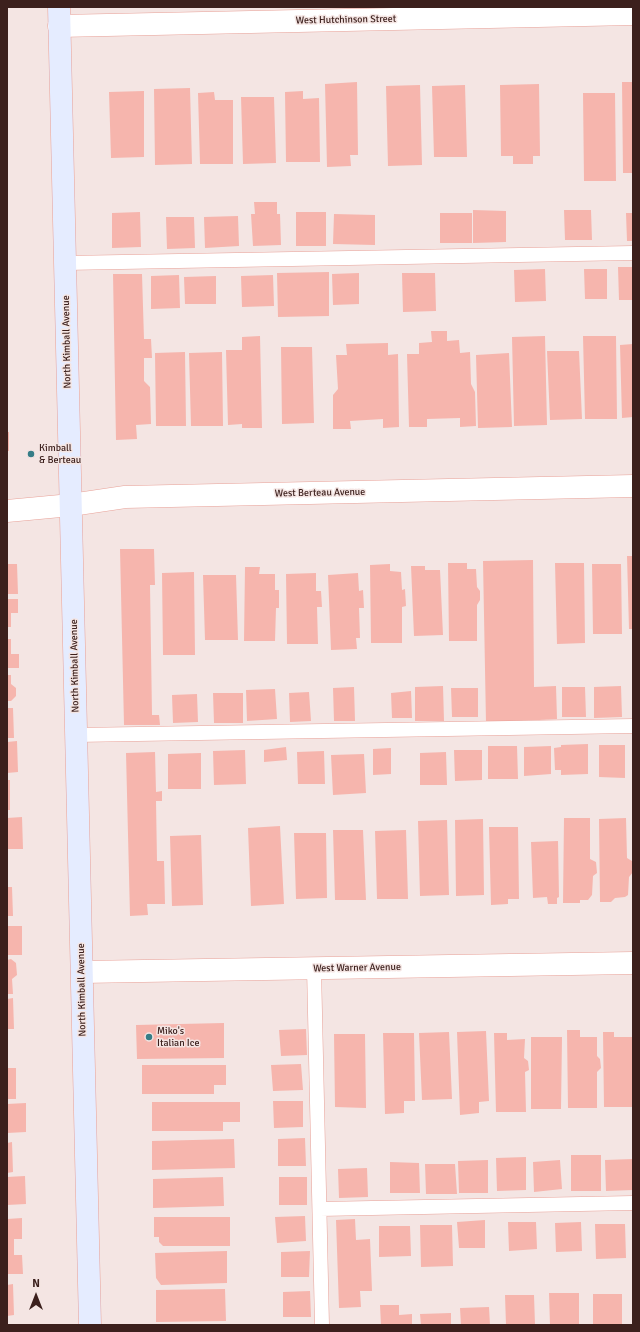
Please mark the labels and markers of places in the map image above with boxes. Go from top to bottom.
place label: Kimball & Berteau [39,442,81,466]
marker: Kimball & Berteau [26,449,36,459]
place label: Miko's Italian Ice [157,1025,199,1048]
marker: Miko's Italian Ice [144,1032,154,1042]

